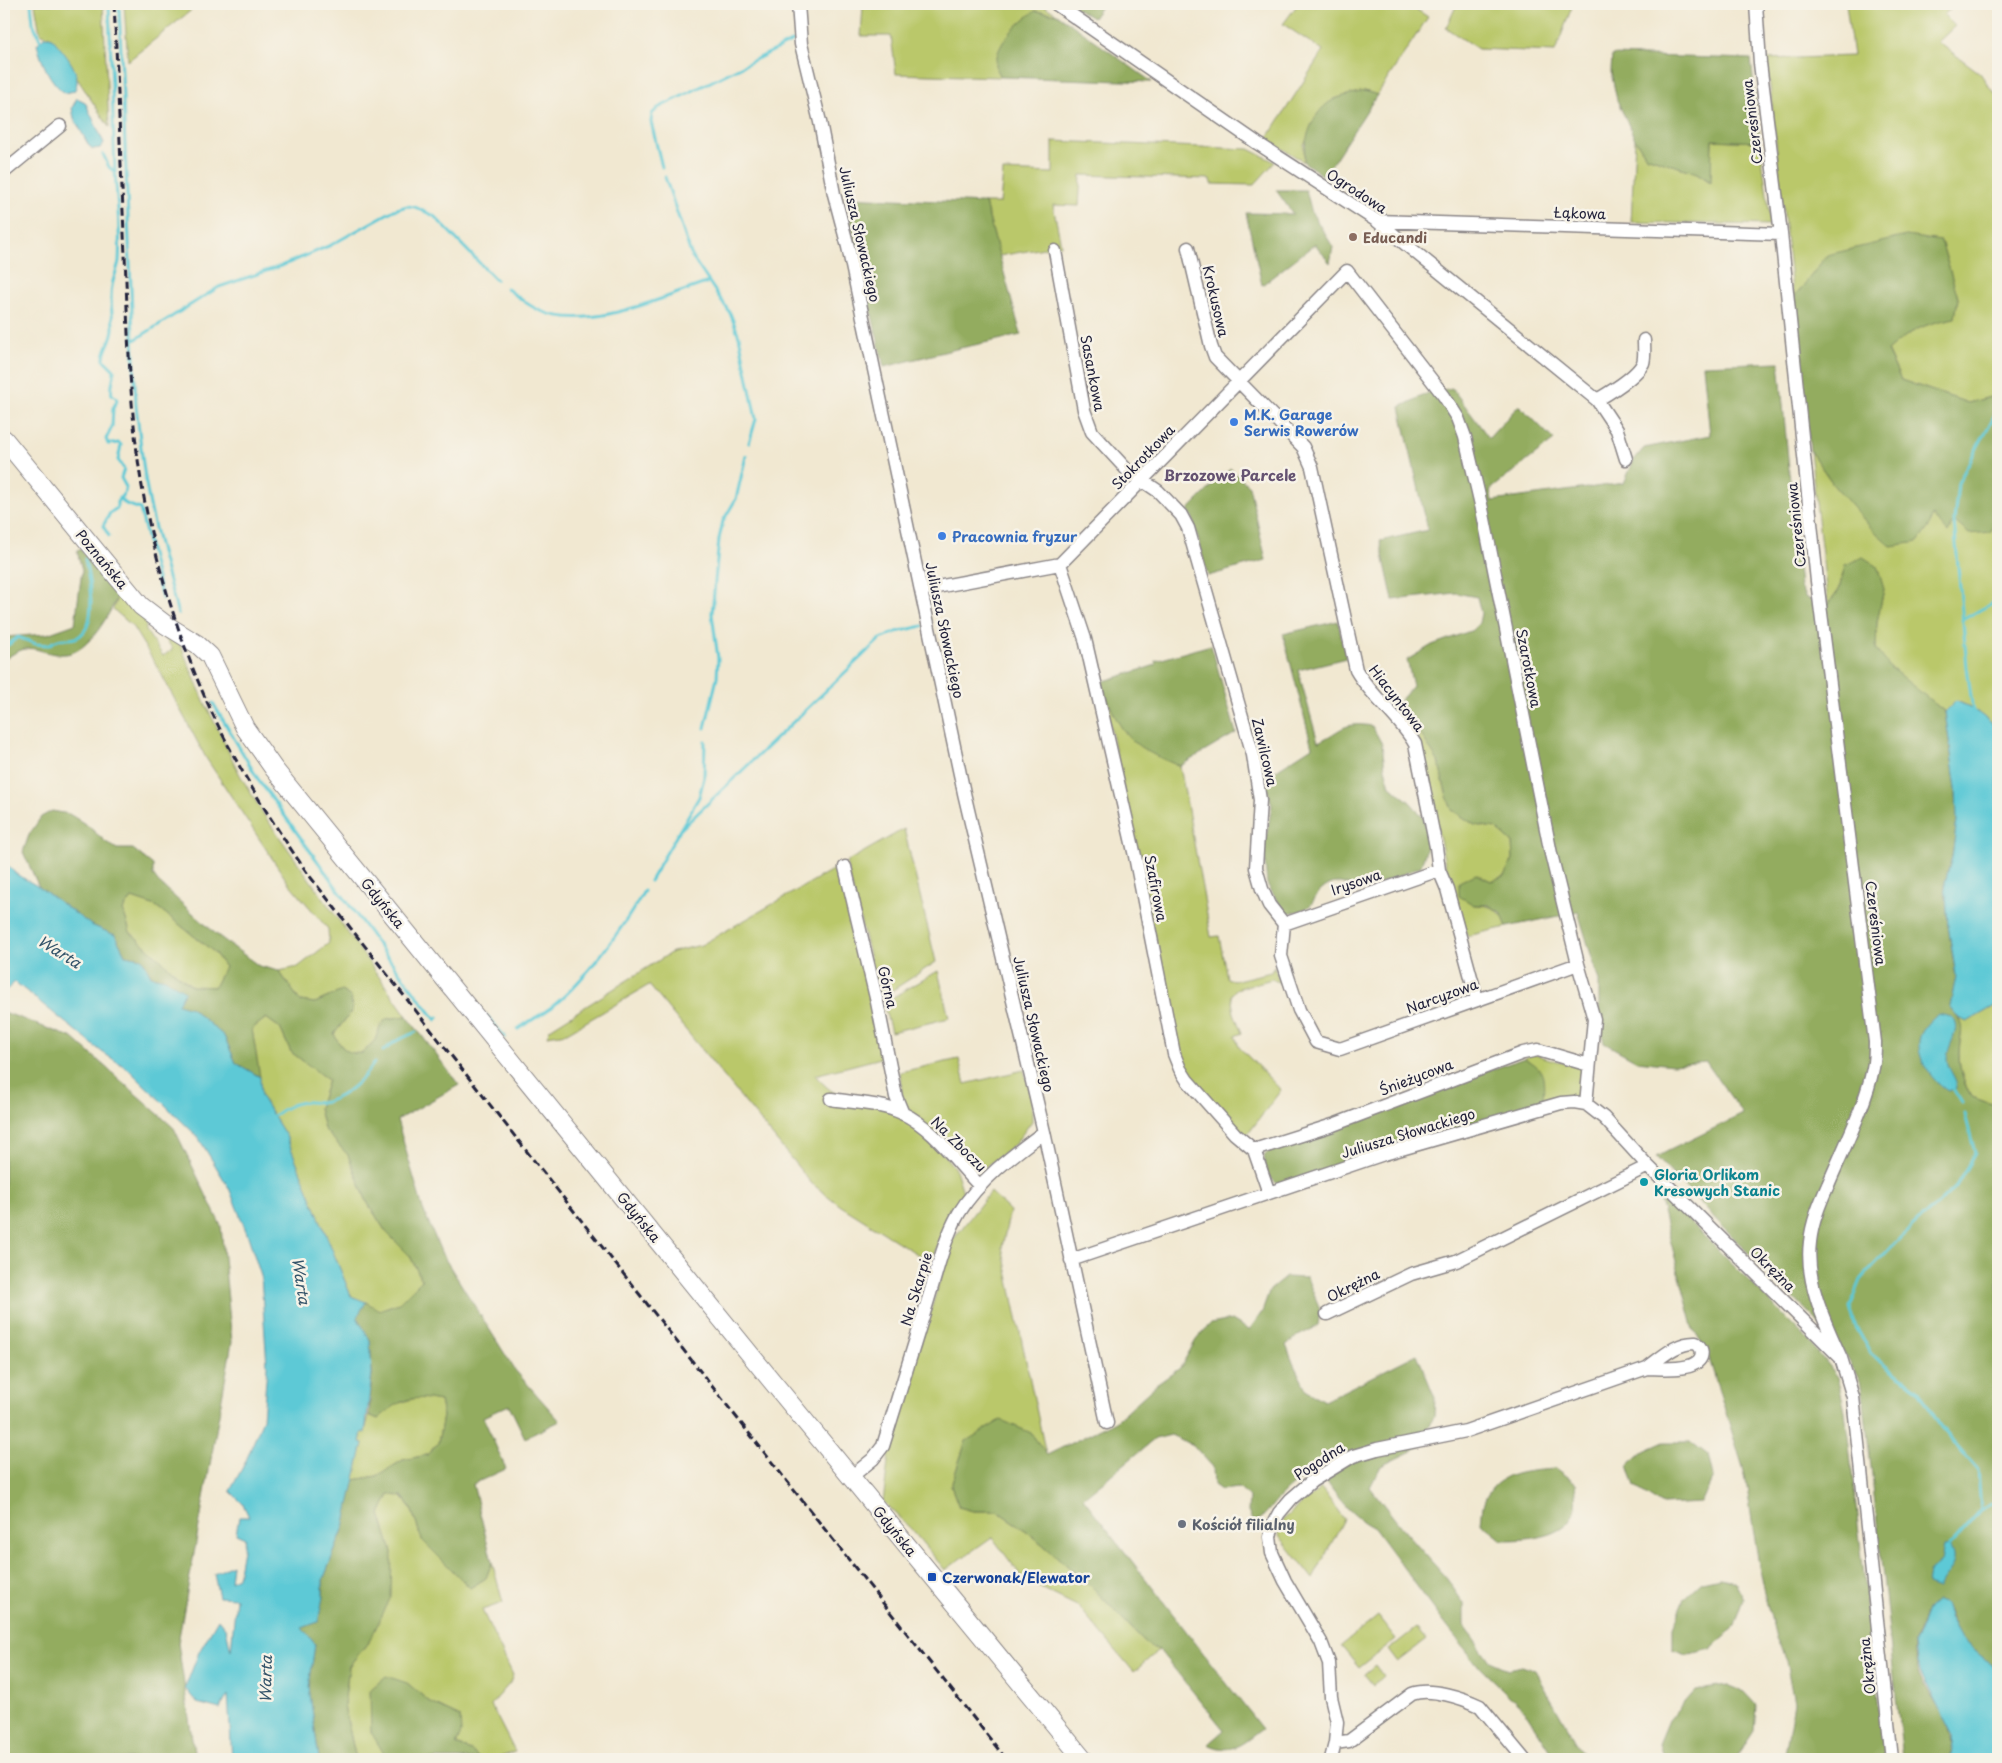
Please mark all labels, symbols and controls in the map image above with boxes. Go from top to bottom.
street label: Czereśniowa [1736,78,1768,165]
street label: Juliusza Słowackiego [834,164,886,304]
street label: Ogrodowa [1323,164,1392,219]
street label: Łąkowa [1553,202,1607,224]
place label: Educandi [1363,227,1427,248]
marker: Educandi [1347,231,1359,243]
street label: Krokusowa [1198,263,1235,339]
street label: Sasankowa [1075,333,1111,413]
place label: M.K. Garage Serwis Rowerów [1244,404,1359,441]
marker: M.K. Garage Serwis Rowerów [1228,416,1240,428]
street label: Stokrotkowa [1107,420,1180,494]
district label: Brzozowe Parcele [1164,463,1296,486]
street label: Czereśniowa [1781,481,1811,568]
street label: Poznańska [71,525,133,593]
place label: Pracownia fryzur [952,526,1078,547]
marker: Pracownia fryzur [936,530,948,542]
street label: Juliusza Słowackiego [920,560,970,700]
street label: Szarotkowa [1511,627,1547,709]
street label: Hiacyntowa [1364,660,1430,736]
street label: Zawilcowa [1247,716,1283,789]
street label: Szafirowa [1139,853,1173,923]
street label: Irysowa [1328,864,1384,900]
street label: Gdyńska [356,873,410,933]
street label: Czereśniowa [1860,880,1892,967]
water label: Warta [34,929,87,974]
street label: Juliusza Słowackiego [1008,954,1060,1094]
street label: Górna [873,964,903,1010]
street label: Narcyzowa [1403,973,1481,1019]
street label: Śnieżycowa [1376,1053,1456,1101]
street label: Juliusza Słowackiego [1338,1103,1478,1163]
street label: Na Zboczu [926,1111,992,1177]
place label: Gloria Orlikom Kresowych Stanic [1654,1164,1780,1201]
marker: Gloria Orlikom Kresowych Stanic [1638,1176,1650,1188]
street label: Gdyńska [612,1187,666,1247]
street label: Okrężna [1746,1242,1801,1297]
street label: Na Skarpie [895,1250,937,1328]
water label: Warta [287,1256,317,1307]
street label: Okrężna [1323,1263,1383,1307]
street label: Pogodna [1289,1437,1349,1485]
street label: Gdyńska [868,1501,922,1561]
place label: Kościół filialny [1192,1514,1295,1535]
marker: Kościół filialny [1176,1518,1188,1530]
place label: Czerwonak/Elewator [942,1567,1091,1588]
marker: Czerwonak/Elewator [926,1571,938,1583]
street label: Okrężna [1854,1636,1880,1695]
water label: Warta [253,1655,277,1703]

